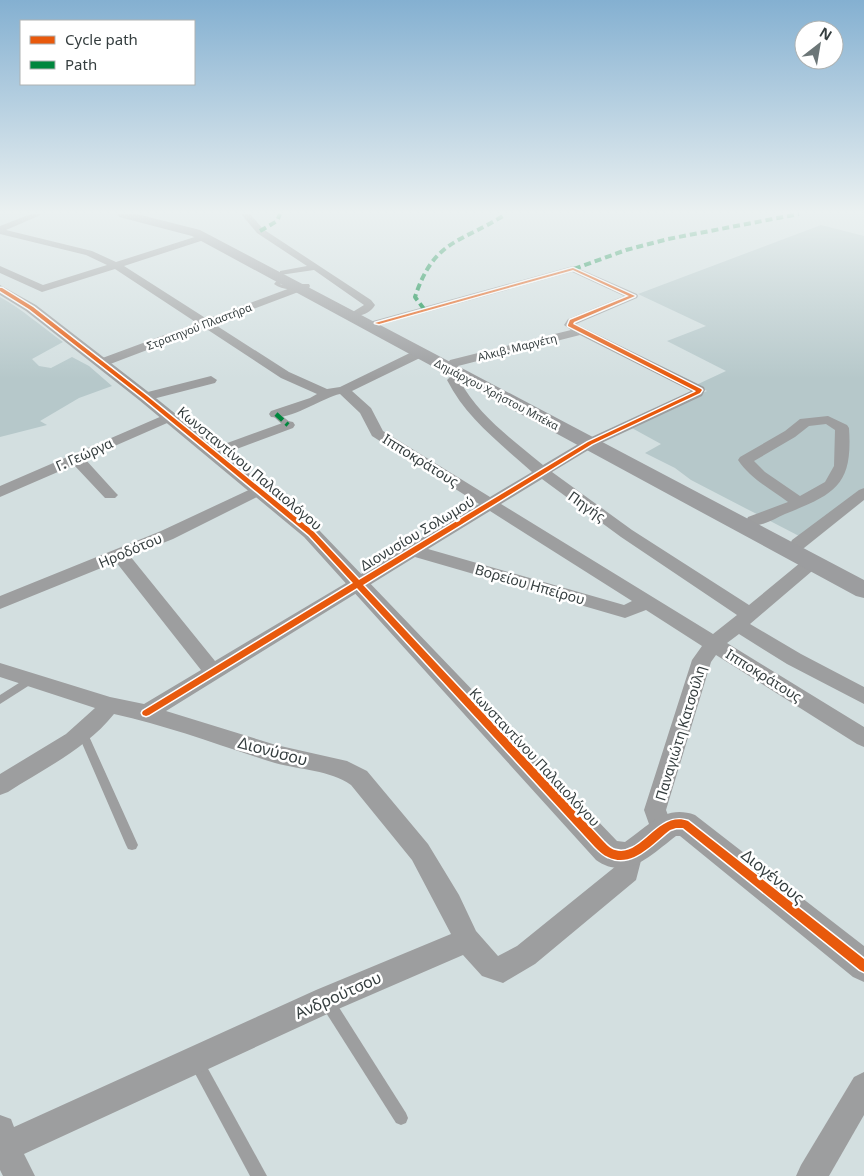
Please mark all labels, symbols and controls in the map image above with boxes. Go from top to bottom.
legend [20,20,195,85]
north arrow [794,20,844,70]
text: N [816,22,836,45]
text: Cycle path [65,29,138,49]
text: Path [65,54,97,74]
street label: Στρατηγού Πλαστήρα [144,299,254,353]
street label: Αλκιβ. Μαργέτη [476,330,558,364]
street label: Δημάρχου Χρήστου Μπέκα [432,355,562,433]
street label: Κωνσταντίνου Παλαιολόγου [174,402,326,534]
street label: Ιπποκράτους [379,429,463,491]
street label: Γ. Γεώργα [52,433,116,475]
street label: Πηγής [565,486,609,526]
street label: Διονυσίου Σολωμού [356,491,478,575]
street label: Ηροδότου [95,528,165,572]
street label: Βορείου Ηπείρου [473,559,587,609]
street label: Ιπποκράτους [722,644,806,706]
street label: Παναγιώτη Κατσούλη [650,663,710,803]
street label: Κωνσταντίνου Παλαιολόγου [466,684,604,830]
street label: Διονύσου [236,731,310,771]
street label: Διογένους [737,844,809,908]
street label: Ανδρούτσου [291,966,385,1024]

